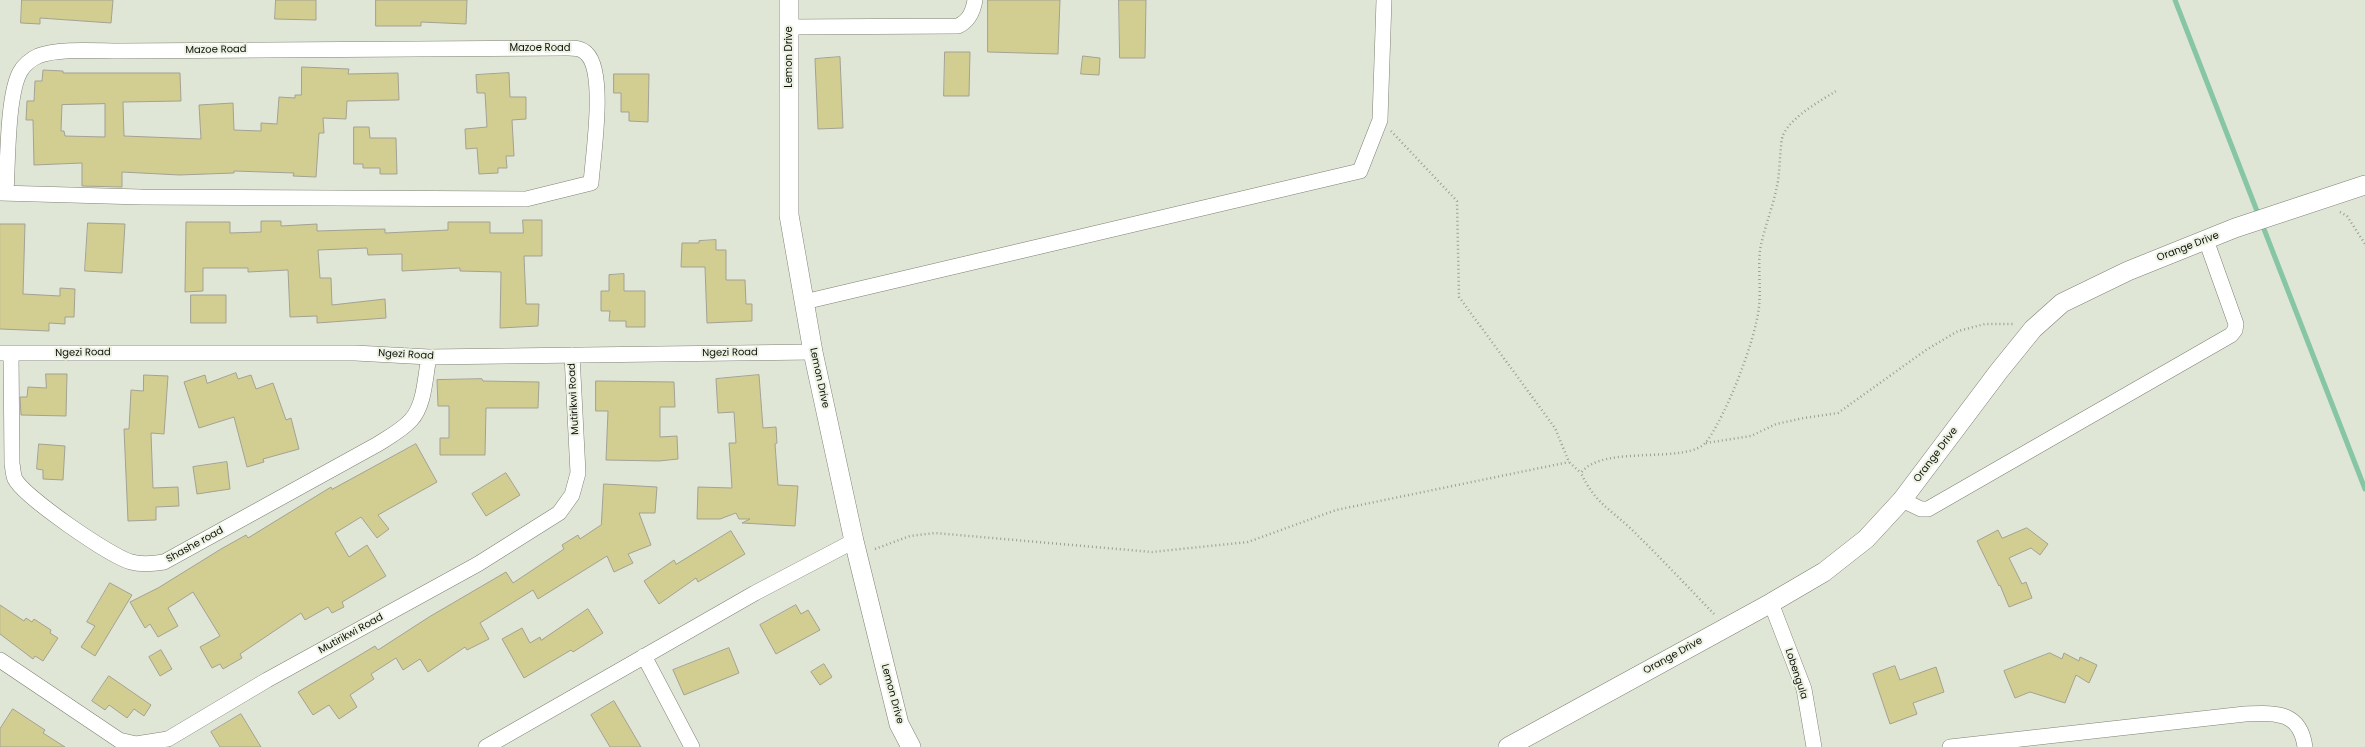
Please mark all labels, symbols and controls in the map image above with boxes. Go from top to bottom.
street label: Lemon Drive [783,26,795,88]
street label: Mazoe Road [509,42,571,54]
street label: Mazoe Road [185,43,247,57]
street label: Orange Drive [2155,230,2221,264]
street label: Ngezi Road [55,347,111,359]
street label: Ngezi Road [702,347,758,359]
street label: Lemon Drive [807,347,831,409]
street label: Ngezi Road [378,348,434,362]
street label: Mutirikwi Road [566,363,582,435]
street label: Orange Drive [1912,425,1960,485]
street label: Shashe road [164,524,226,566]
street label: Mutirikwi Road [317,611,385,657]
street label: Orange Drive [1641,635,1705,677]
street label: Lobengula [1782,647,1810,701]
street label: Lemon Drive [878,663,906,725]

